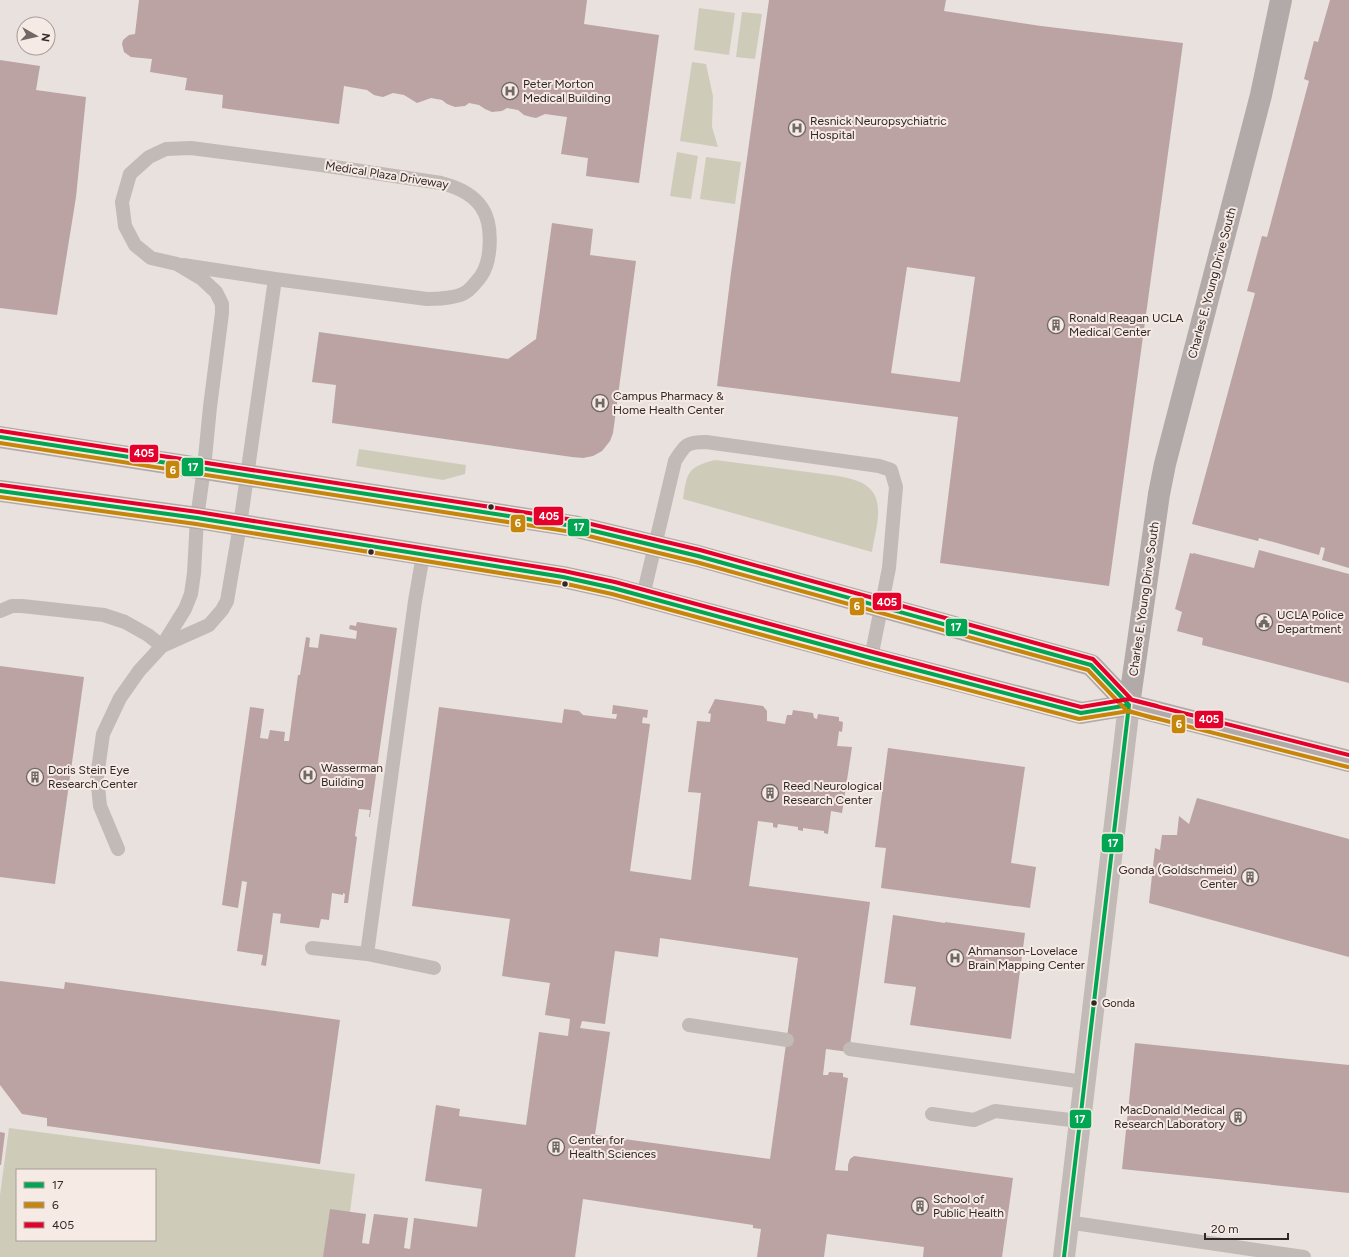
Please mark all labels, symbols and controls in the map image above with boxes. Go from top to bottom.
north arrow [16,16,56,56]
text: N [38,32,52,42]
place label: Peter Morton Medical Building [523,77,611,105]
hospital icon: Peter Morton Medical Building [500,81,520,101]
place label: Resnick Neuropsychiatric Hospital [810,114,947,142]
hospital icon: Resnick Neuropsychiatric Hospital [787,118,807,138]
street label: Medical Plaza Driveway [324,158,450,192]
street label: Charles E. Young Drive South [1185,206,1239,360]
place label: Ronald Reagan UCLA Medical Center [1069,311,1183,339]
building icon: Ronald Reagan UCLA Medical Center [1046,315,1066,335]
place label: Campus Pharmacy & Home Health Center [613,389,724,417]
hospital icon: Campus Pharmacy & Home Health Center [590,393,610,413]
line badge: 405 [129,444,159,463]
text: 405 [134,447,154,460]
line badge: 17 [181,457,204,477]
line badge: 6 [165,460,180,479]
text: 17 [188,461,198,474]
text: 6 [170,464,177,477]
unlabelled marker [486,502,496,512]
line badge: 405 [533,506,564,526]
text: 405 [539,510,559,523]
line badge: 6 [510,514,526,533]
text: 6 [515,517,522,530]
line badge: 17 [567,518,590,537]
text: 17 [574,521,584,534]
street label: Charles E. Young Drive South [1126,521,1162,677]
unlabelled marker [366,547,376,557]
unlabelled marker [560,579,570,589]
line badge: 405 [872,592,902,611]
text: 405 [877,596,897,609]
line badge: 6 [849,597,865,616]
text: 6 [854,600,861,613]
place label: UCLA Police Department [1277,608,1344,636]
public building icon: UCLA Police Department [1254,612,1274,632]
line badge: 17 [945,618,968,637]
text: 17 [951,621,961,634]
line badge: 405 [1194,710,1224,729]
text: 405 [1199,713,1219,726]
line badge: 6 [1171,714,1186,734]
text: 6 [1176,718,1183,731]
place label: Wasserman Building [321,761,383,789]
place label: Doris Stein Eye Research Center [48,763,138,791]
hospital icon: Wasserman Building [298,765,318,785]
building icon: Doris Stein Eye Research Center [25,767,45,787]
place label: Reed Neurological Research Center [783,779,882,807]
building icon: Reed Neurological Research Center [760,783,780,803]
line badge: 17 [1101,833,1124,853]
text: 17 [1108,837,1118,850]
place label: Gonda (Goldschmeid) Center [1119,863,1237,891]
building icon: Gonda (Goldschmeid) Center [1240,867,1260,887]
place label: Ahmanson-Lovelace Brain Mapping Center [968,944,1085,972]
hospital icon: Ahmanson-Lovelace Brain Mapping Center [945,948,965,968]
place label: Gonda [1102,997,1135,1010]
marker: Gonda [1089,998,1099,1008]
place label: MacDonald Medical Research Laboratory [1114,1103,1226,1131]
building icon: MacDonald Medical Research Laboratory [1228,1107,1248,1127]
line badge: 17 [1069,1109,1092,1129]
text: 17 [1075,1113,1085,1126]
place label: Center for Health Sciences [569,1133,656,1161]
building icon: Center for Health Sciences [546,1137,566,1157]
legend [16,1169,156,1241]
text: 17 [52,1178,64,1192]
place label: School of Public Health [933,1192,1004,1220]
building icon: School of Public Health [910,1196,930,1216]
text: 6 [52,1198,59,1212]
scale bar [1205,1215,1288,1241]
text: 405 [52,1218,74,1232]
text: 20 m [1211,1222,1239,1236]

